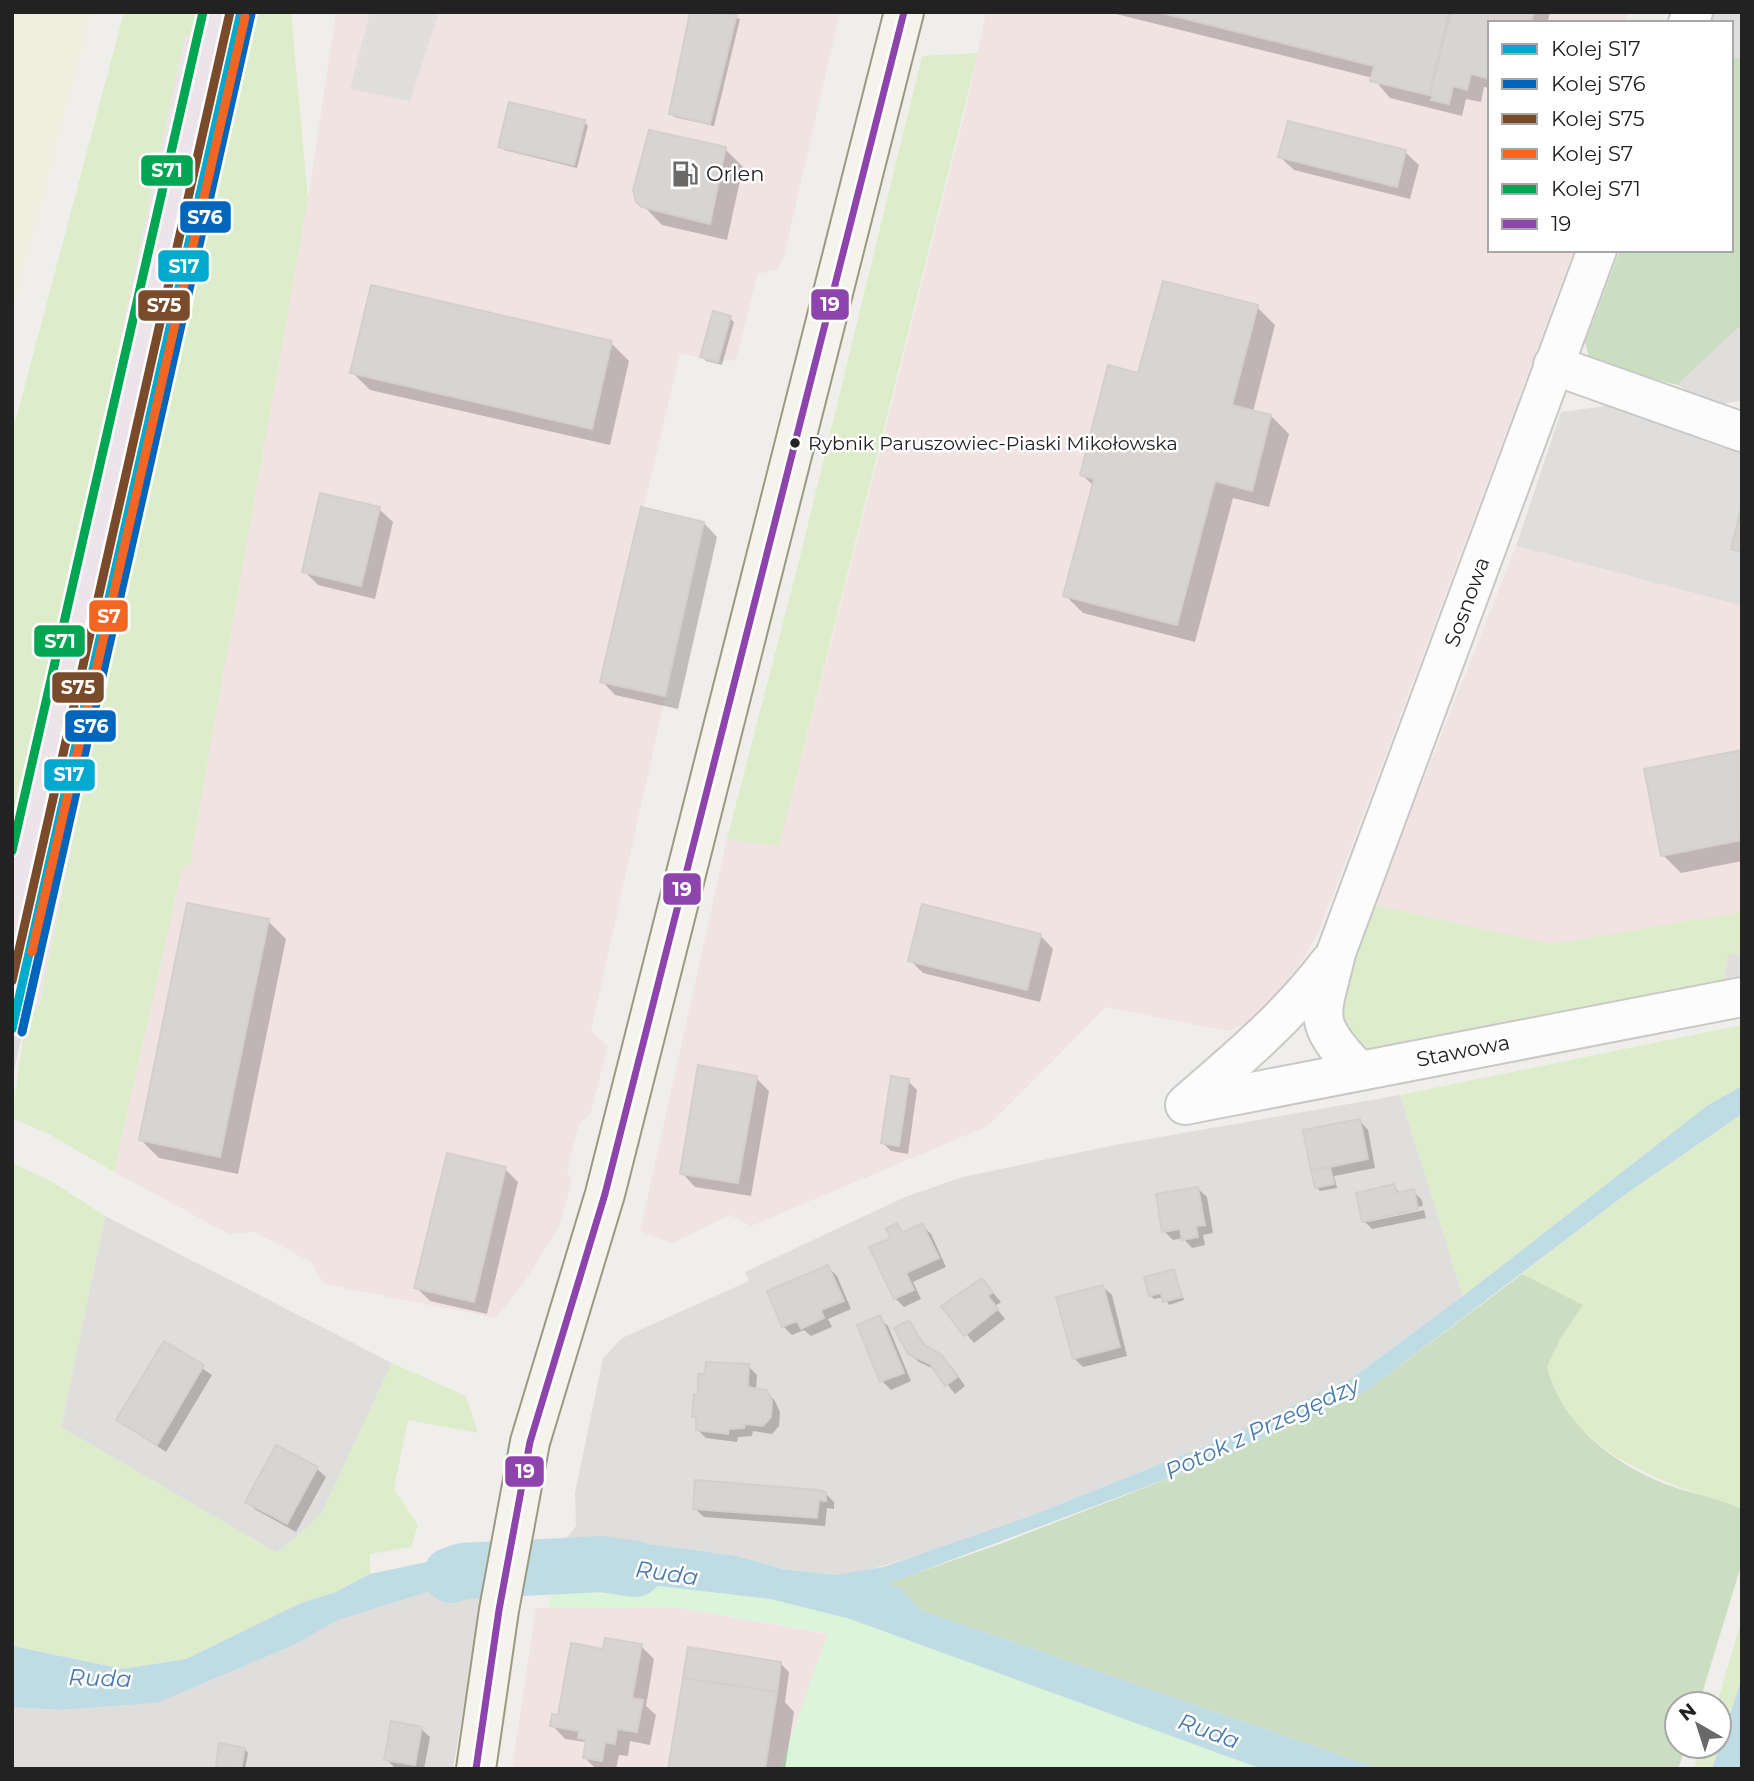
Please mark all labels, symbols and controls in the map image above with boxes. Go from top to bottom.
legend [1488,21,1733,252]
text: Kolej S17 [1551,36,1641,61]
text: Kolej S76 [1551,71,1646,96]
text: Kolej S75 [1551,106,1645,131]
text: Kolej S7 [1551,141,1633,166]
line badge: S71 [140,154,194,187]
text: S71 [151,159,183,182]
fuel station icon: Orlen [670,159,700,189]
place label: Orlen [706,161,764,186]
text: Kolej S71 [1551,176,1641,201]
line badge: S76 [179,200,232,234]
text: S76 [187,206,223,229]
text: 19 [1551,211,1571,236]
line badge: S17 [157,249,210,283]
text: S17 [168,255,200,278]
line badge: 19 [810,288,850,321]
line badge: S75 [137,289,191,322]
text: 19 [820,293,840,316]
text: S75 [147,294,181,317]
place label: Rybnik Paruszowiec-Piaski Mikołowska [808,432,1178,455]
marker: Rybnik Paruszowiec-Piaski Mikołowska [788,436,802,450]
street label: Sosnowa [1439,553,1494,650]
line badge: S7 [88,599,129,633]
text: S7 [97,605,121,628]
line badge: S71 [33,624,86,658]
text: S71 [44,630,76,653]
line badge: S75 [51,671,105,704]
text: S75 [61,676,95,699]
line badge: S76 [64,709,117,743]
text: S76 [73,715,109,738]
line badge: S17 [43,758,96,792]
text: S17 [53,763,85,786]
line badge: 19 [662,872,702,906]
text: 19 [672,878,692,901]
street label: Stawowa [1414,1029,1512,1072]
water label: Potok z Przegędzy [1160,1370,1365,1485]
line badge: 19 [504,1455,545,1488]
text: 19 [515,1460,535,1483]
water label: Ruda [634,1555,700,1591]
water label: Ruda [68,1663,132,1693]
north arrow [1663,1690,1733,1760]
text: N [1674,1698,1701,1726]
water label: Ruda [1174,1707,1244,1755]

